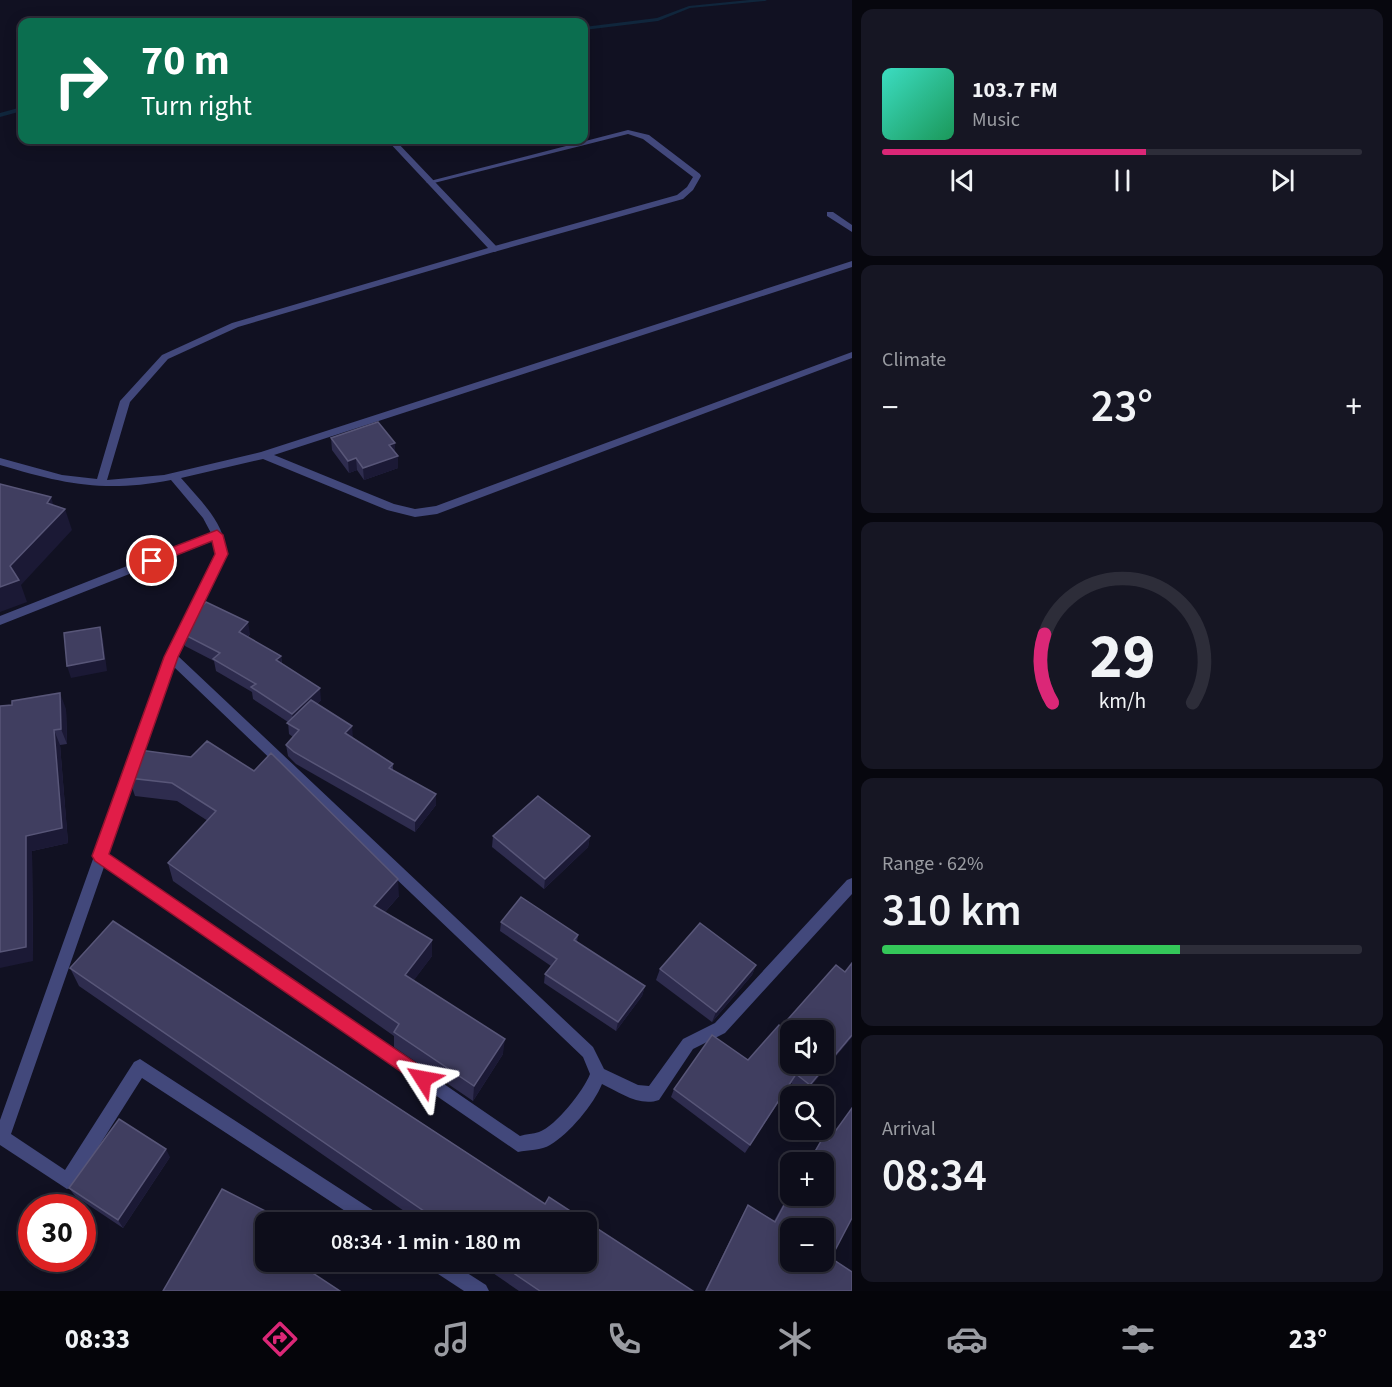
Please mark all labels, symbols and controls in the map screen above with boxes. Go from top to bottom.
text: 70 m [141,31,230,91]
icon: right [42,42,120,120]
text: 103.7 FM [972,74,1058,106]
text: Turn right [141,87,252,126]
text: Music [972,106,1020,134]
icon: previous [946,164,979,197]
icon: pause [1106,164,1139,197]
icon: next [1266,164,1299,197]
text: Climate [882,346,946,374]
text: 23° [1091,375,1153,439]
text: − [882,384,898,431]
text: + [1346,384,1362,431]
pin [126,535,177,586]
icon: arrive [135,544,168,577]
text: 29 [1089,613,1155,702]
text: km/h [1098,686,1146,717]
text: Range · 62% [882,850,983,878]
text: 310 km [882,879,1022,943]
map controls [780,1020,834,1272]
button: sound [780,1020,834,1074]
position arrow [391,1047,455,1111]
button: search [780,1086,834,1140]
text: Arrival [882,1115,936,1143]
text: 08:34 [882,1144,987,1208]
button: + [780,1152,834,1206]
speed limit sign: 30 [18,1194,96,1272]
button: − [780,1218,834,1272]
text: 08:34 · 1 min · 180 m [331,1226,521,1258]
icon: directions [259,1318,301,1360]
icon: music [431,1318,473,1360]
icon: phone [603,1318,645,1360]
icon: climate [774,1318,816,1360]
icon: car [946,1318,988,1360]
icon: filters [1117,1318,1159,1360]
text: 08:33 [65,1320,130,1359]
text: 23° [1289,1320,1327,1359]

